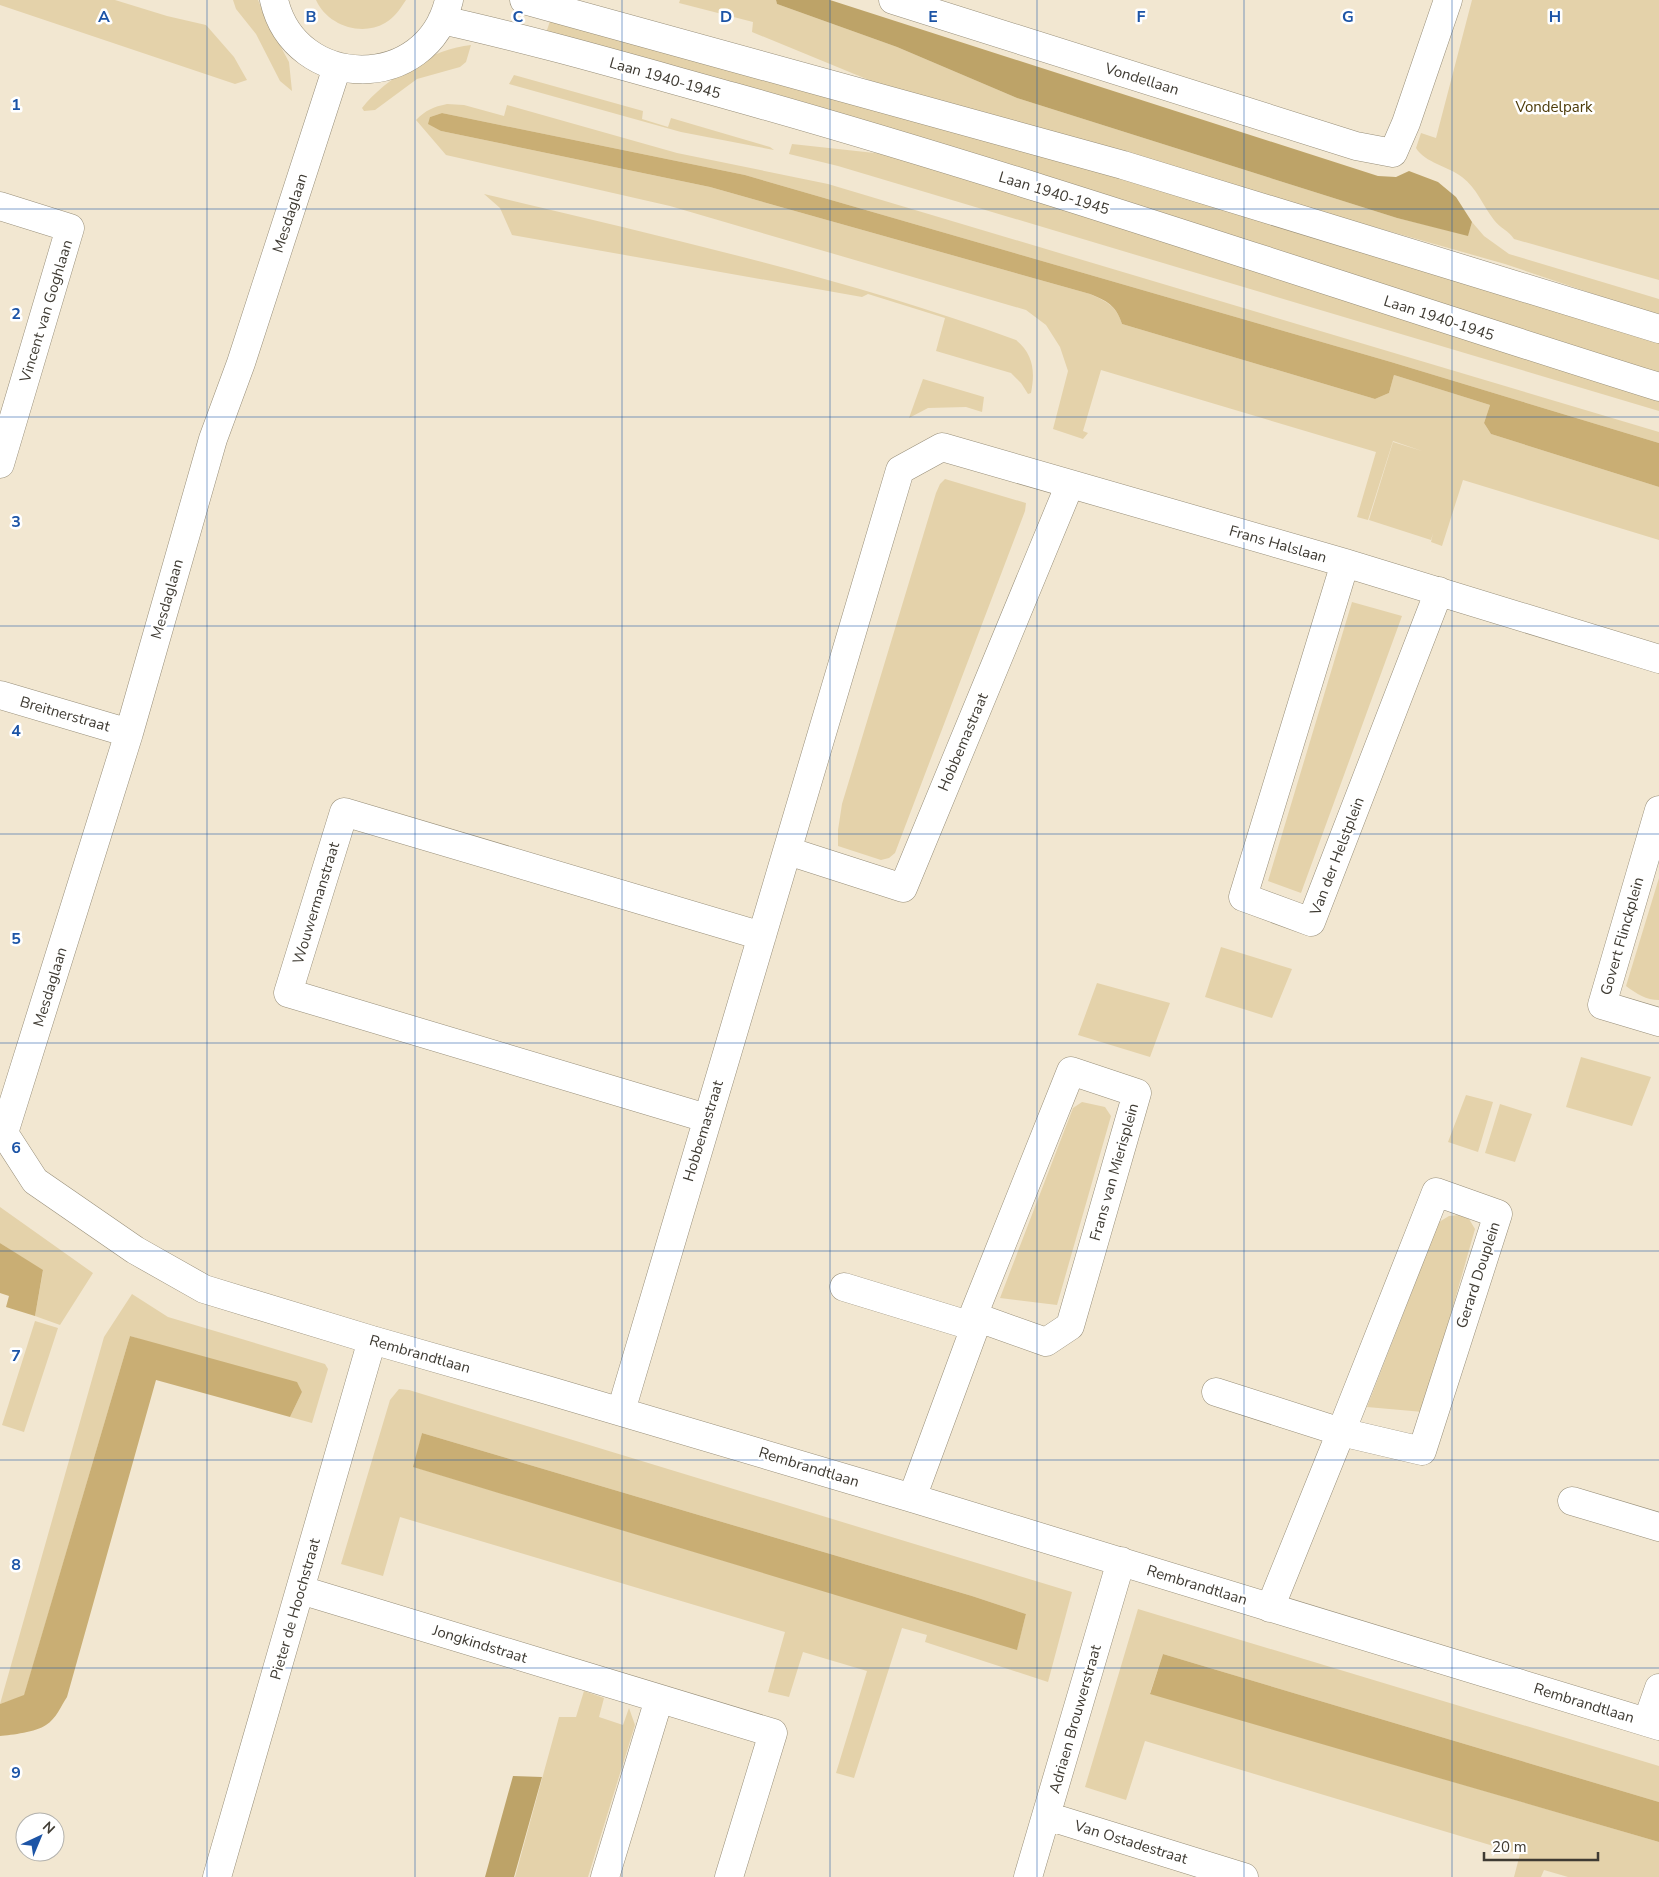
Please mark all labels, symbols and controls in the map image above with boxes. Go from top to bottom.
text: A [98,6,110,28]
text: B [305,6,317,28]
text: C [513,6,524,28]
text: D [720,6,732,28]
text: E [928,6,938,28]
text: F [1137,6,1146,28]
text: G [1342,6,1354,28]
text: H [1549,6,1561,28]
street label: Laan 1940-1945 [607,53,723,103]
street label: Vondellaan [1102,58,1181,100]
text: 1 [11,94,21,116]
park label: Vondelpark [1514,97,1593,117]
street label: Laan 1940-1945 [996,167,1112,219]
street label: Mesdaglaan [268,171,312,255]
street label: Vincent van Goghlaan [15,237,77,386]
street label: Laan 1940-1945 [1381,291,1497,345]
text: 2 [11,303,21,325]
text: 3 [11,511,21,533]
street label: Frans Halslaan [1227,521,1329,567]
street label: Mesdaglaan [146,557,188,641]
street label: Hobbemastraat [933,689,993,794]
street label: Breitnerstraat [18,692,113,737]
text: 4 [11,720,21,742]
street label: Van der Helstplein [1305,794,1369,919]
street label: Wouwermanstraat [288,839,344,966]
street label: Govert Flinckplein [1596,875,1648,997]
text: 5 [11,928,21,950]
street label: Mesdaglaan [28,945,72,1029]
street label: Hobbemastraat [678,1077,728,1184]
street label: Frans van Mierisplein [1085,1101,1143,1243]
text: 6 [11,1137,21,1159]
street label: Gerard Douplein [1451,1219,1505,1331]
street label: Rembrandtlaan [367,1330,473,1378]
text: 7 [11,1345,21,1367]
street label: Rembrandtlaan [756,1442,862,1492]
street label: Pieter de Hoochstraat [265,1535,325,1682]
text: 8 [11,1554,21,1576]
street label: Rembrandtlaan [1144,1560,1250,1610]
street label: Jongkindstraat [429,1620,530,1668]
street label: Adriaen Brouwerstraat [1044,1642,1106,1796]
street label: Rembrandtlaan [1531,1678,1637,1728]
text: 9 [11,1762,21,1784]
north arrow [15,1812,65,1862]
street label: Van Ostadestraat [1071,1815,1191,1869]
text: N [38,1818,59,1838]
scale bar [1484,1830,1598,1862]
text: 20 m [1492,1837,1527,1857]

